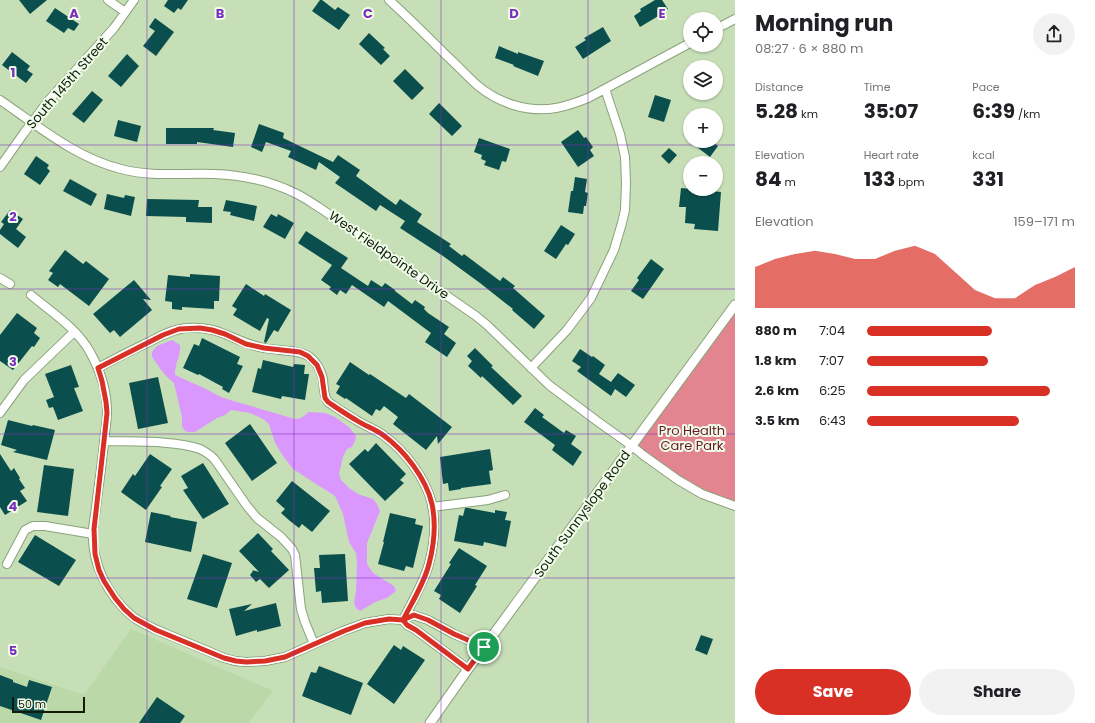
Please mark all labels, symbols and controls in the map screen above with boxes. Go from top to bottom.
text: A [69,4,79,23]
text: B [216,4,225,23]
text: C [363,4,373,23]
text: D [509,4,519,23]
text: E [658,4,666,23]
text: Morning run [755,8,893,39]
map controls [683,12,723,196]
button: locate [683,12,723,52]
button: share [1033,13,1075,55]
street label: South 145th Street [22,33,112,133]
text: 08:27 · 6 × 880 m [755,39,863,58]
button: layers [683,60,723,100]
text: 1 [11,63,15,82]
text: Distance [755,79,803,95]
text: Time [864,79,890,95]
text: Pace [972,79,1000,95]
text: 5.28 [755,97,798,125]
text: 35:07 [864,97,918,125]
text: 6:39 [972,97,1015,125]
text: km [798,106,818,122]
text: /km [1015,106,1040,122]
button: + [683,108,723,148]
text: Elevation [755,147,805,163]
text: Heart rate [864,147,919,163]
text: kcal [972,147,995,163]
button: − [683,156,723,196]
text: 84 [755,165,782,193]
text: 133 [864,165,895,193]
text: 331 [972,165,1004,193]
text: m [782,174,796,190]
text: bpm [895,174,925,190]
street label: West Fieldpointe Drive [325,206,453,304]
text: 2 [9,207,17,226]
text: Elevation [755,212,814,231]
text: 159–171 m [1013,212,1075,231]
text: 880 m [755,321,797,340]
text: 7:04 [819,321,845,340]
text: 1.8 km [755,351,797,370]
text: 7:07 [819,351,844,370]
text: 3 [9,352,17,371]
text: 2.6 km [755,381,799,400]
text: 6:25 [819,381,846,400]
text: 3.5 km [755,411,800,430]
text: 6:43 [819,411,846,430]
park label: Pro Health Care Park [659,421,725,455]
street label: South Sunnyslope Road [529,446,635,582]
text: 4 [9,497,18,516]
pin [467,630,501,664]
icon: arrive [473,636,495,658]
text: 5 [9,641,17,660]
button: Save [755,669,911,715]
button: Share [919,669,1075,715]
scale bar [12,695,85,714]
text: 50 m [18,696,46,712]

